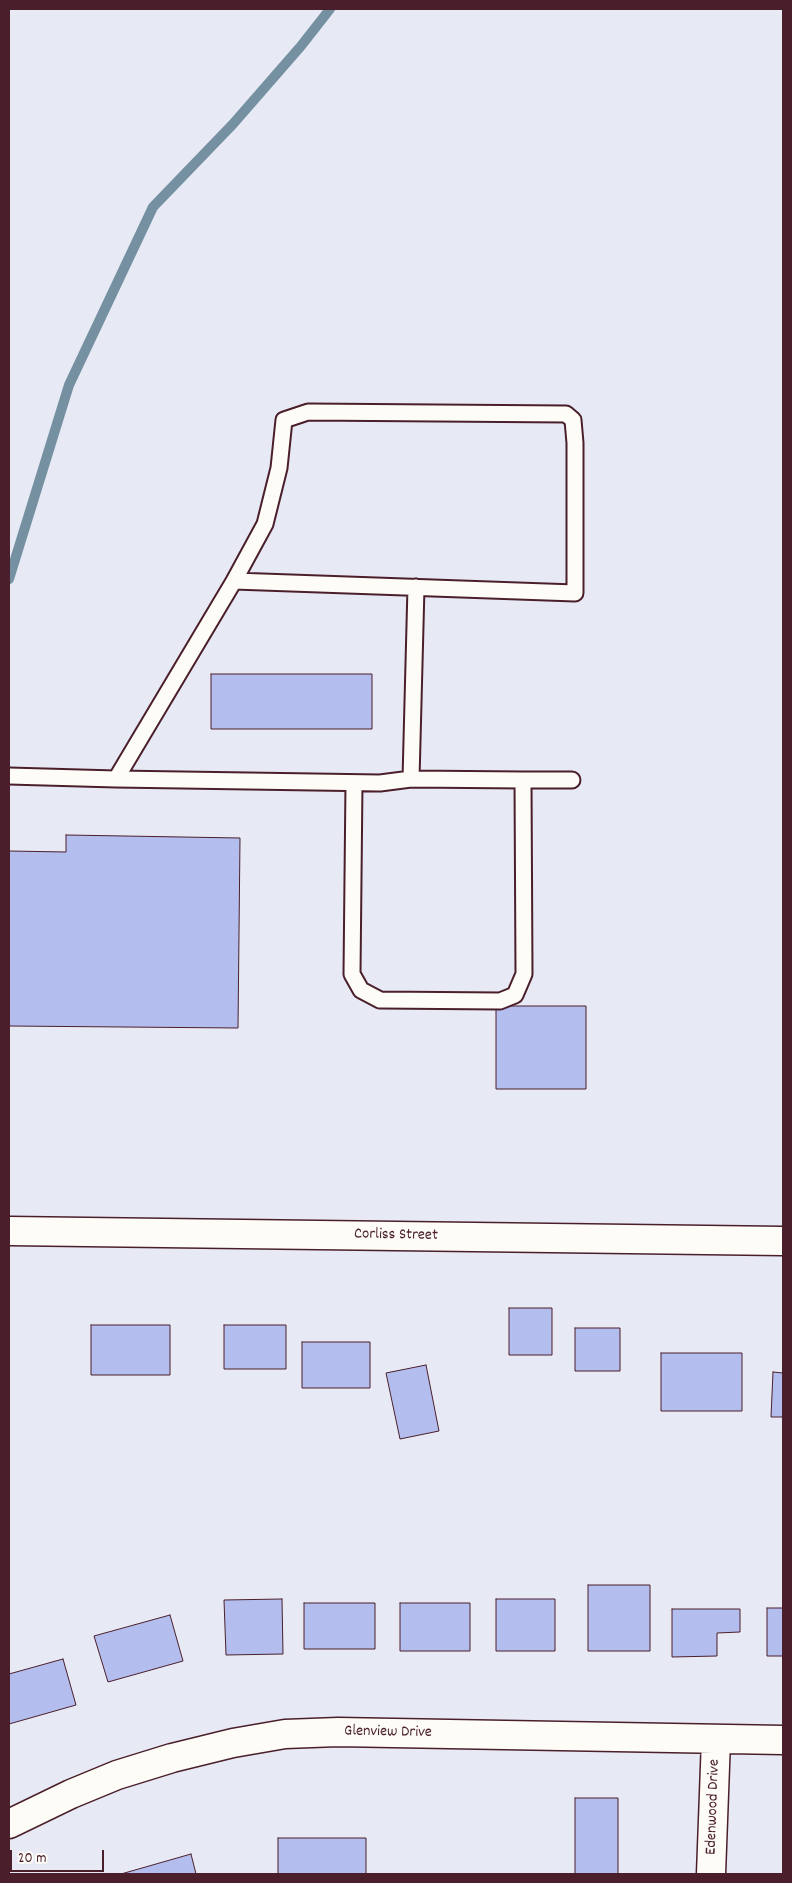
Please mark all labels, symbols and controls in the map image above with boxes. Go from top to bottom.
street label: Corliss Street [354,1226,438,1246]
street label: Glenview Drive [344,1723,432,1743]
street label: Edenwood Drive [703,1759,725,1855]
scale bar [12,1840,106,1872]
text: 20 m [18,1848,46,1870]

